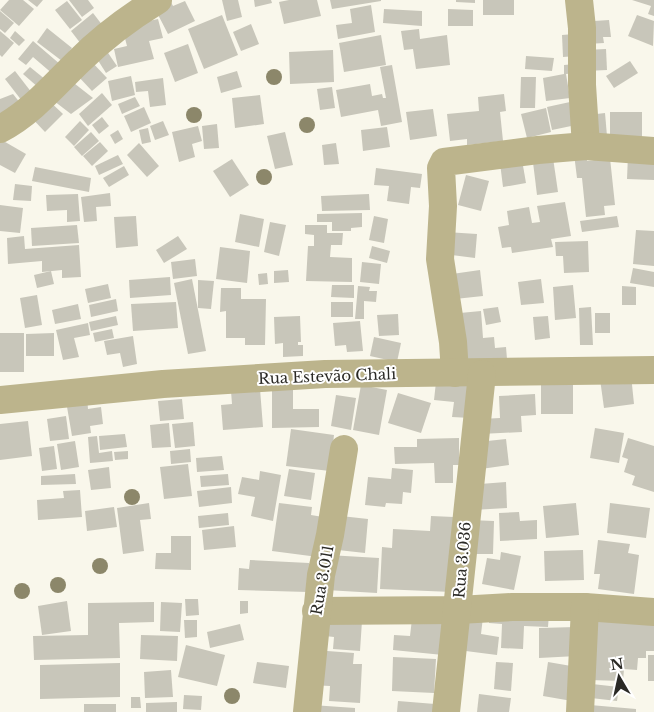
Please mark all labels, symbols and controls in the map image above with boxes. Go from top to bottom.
street label: Rua Estevão Chali [258,364,396,388]
street label: Rua 3.036 [449,521,475,599]
street label: Rua 3.011 [306,543,338,617]
north arrow [594,652,644,702]
text: N [609,654,625,674]

